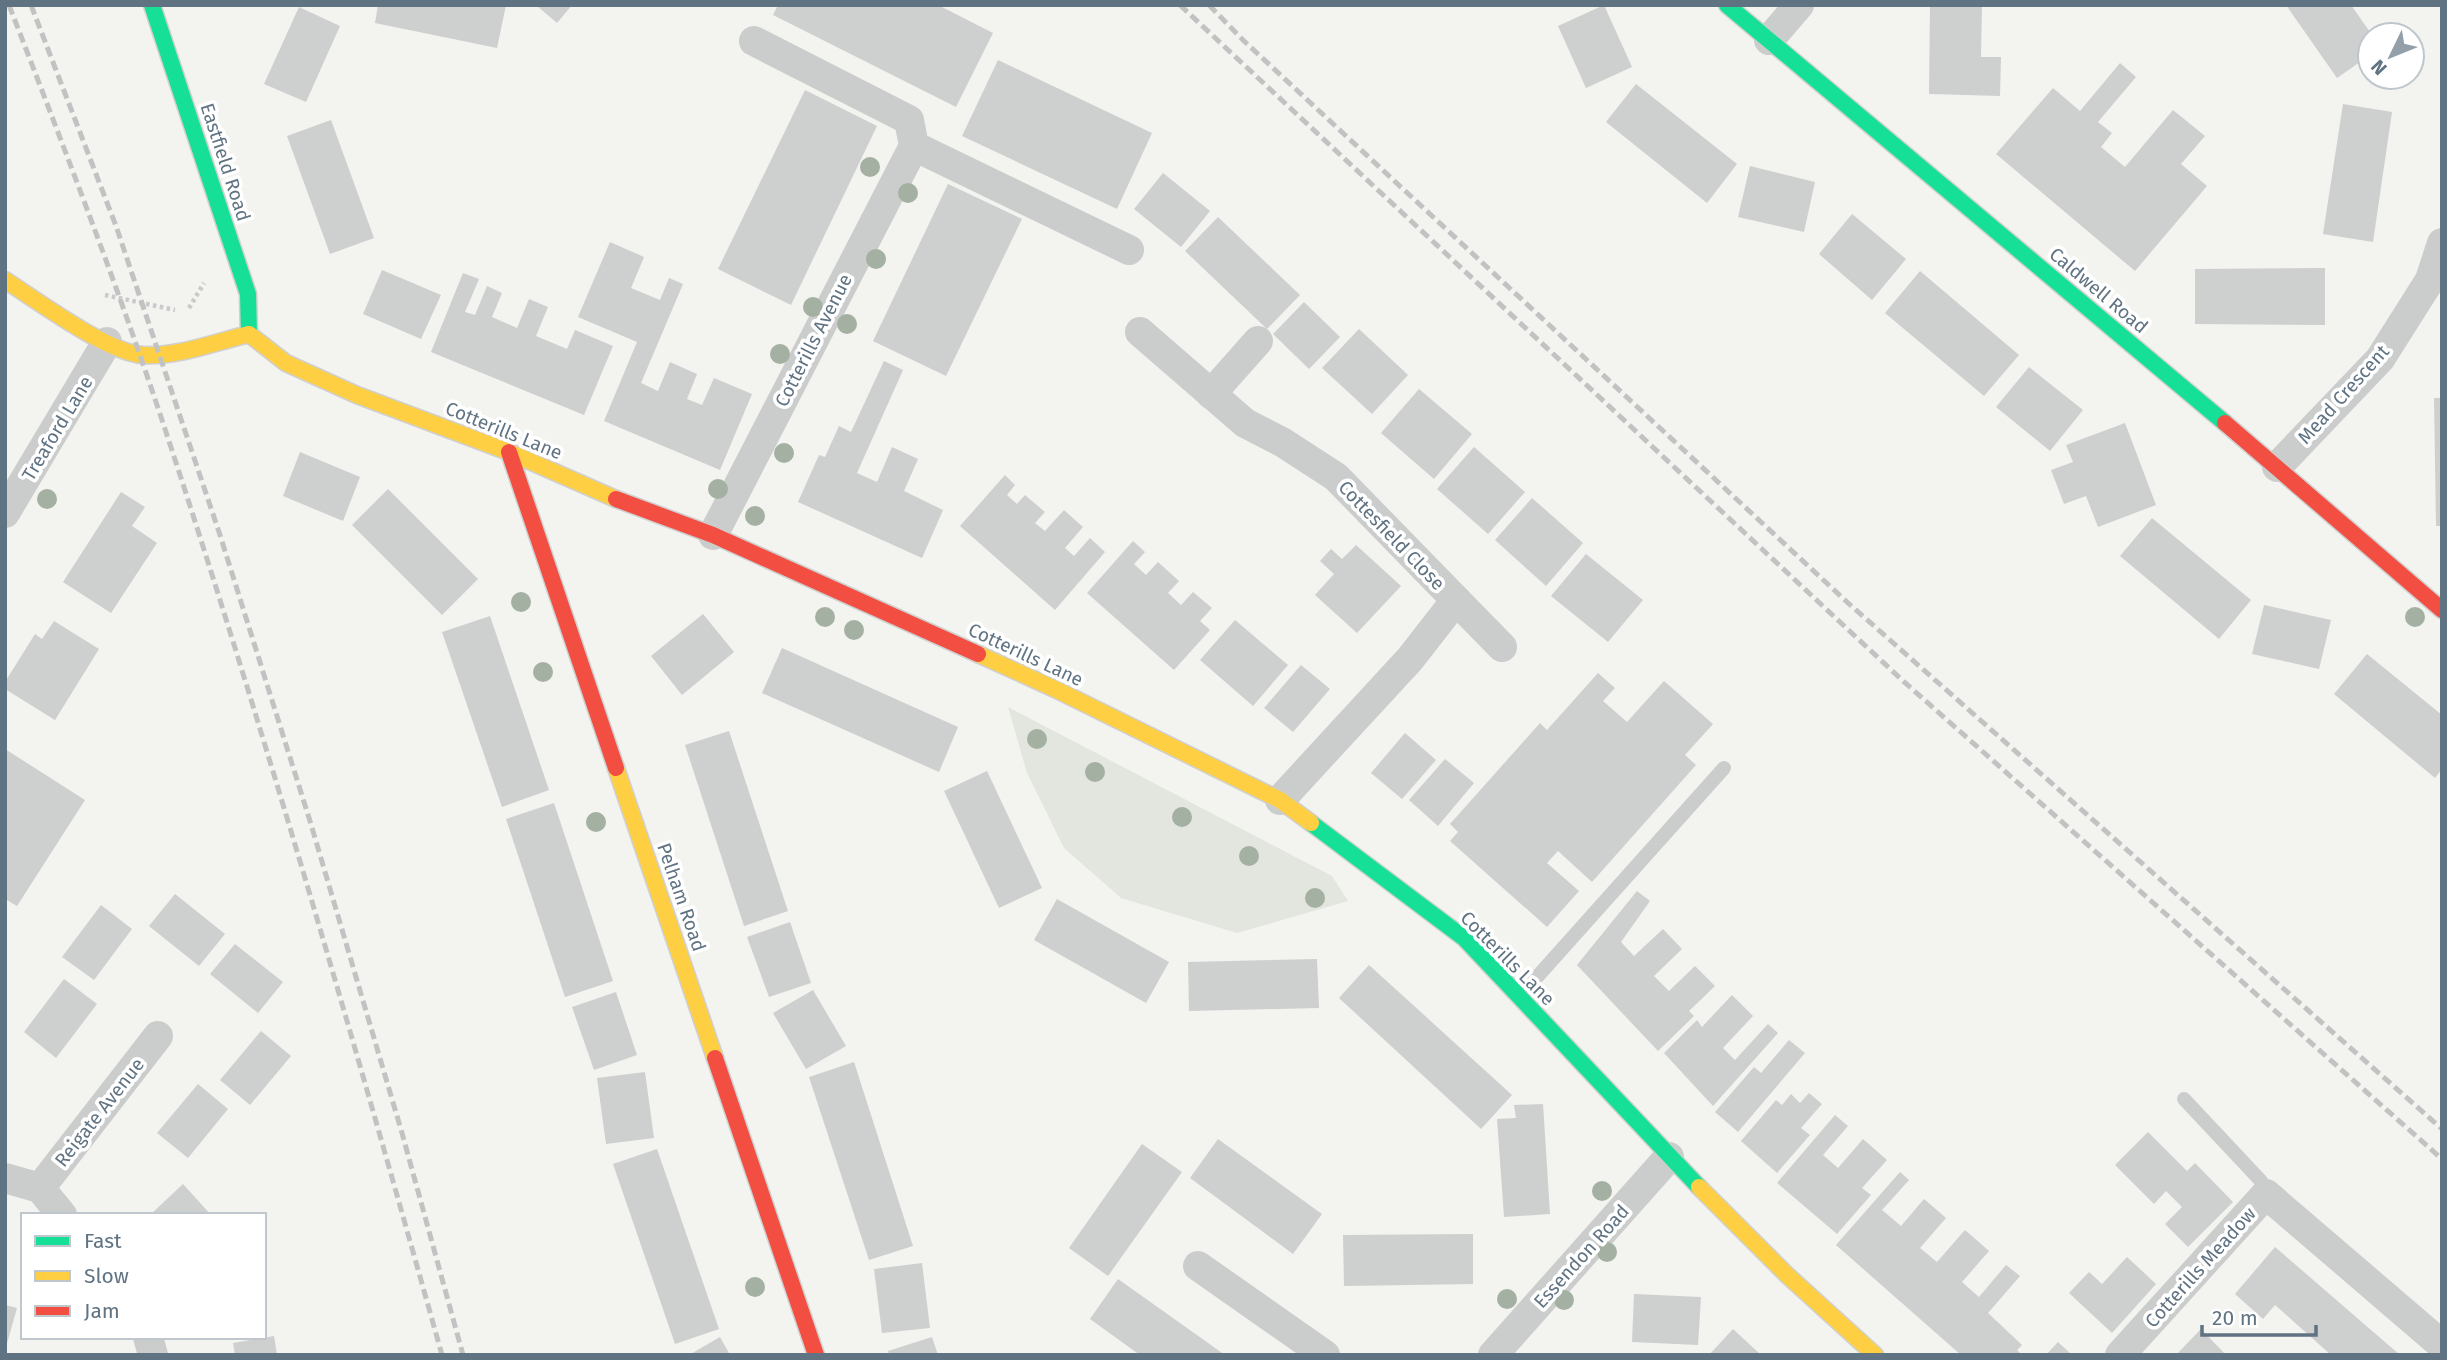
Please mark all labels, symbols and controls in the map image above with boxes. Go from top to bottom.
north arrow [2356,21,2426,91]
text: N [2366,55,2392,80]
street label: Eastfield Road [196,100,255,224]
street label: Caldwell Road [2045,243,2153,338]
street label: Cotterills Avenue [770,270,857,410]
street label: Mead Crescent [2293,340,2394,449]
street label: Treaford Lane [17,372,98,485]
street label: Cotterills Lane [442,397,566,464]
street label: Cottesfield Close [1334,476,1450,595]
street label: Cotterills Lane [965,618,1087,691]
street label: Pelham Road [652,840,711,954]
street label: Cotterills Lane [1456,906,1560,1010]
street label: Reigate Avenue [50,1053,149,1171]
street label: Essendon Road [1529,1200,1634,1313]
street label: Cotterills Meadow [2140,1202,2261,1332]
legend [21,1213,266,1339]
text: Fast [84,1228,122,1254]
text: Slow [84,1263,129,1289]
scale bar [2202,1294,2316,1338]
text: Jam [84,1298,120,1324]
text: 20 m [2212,1305,2258,1331]

